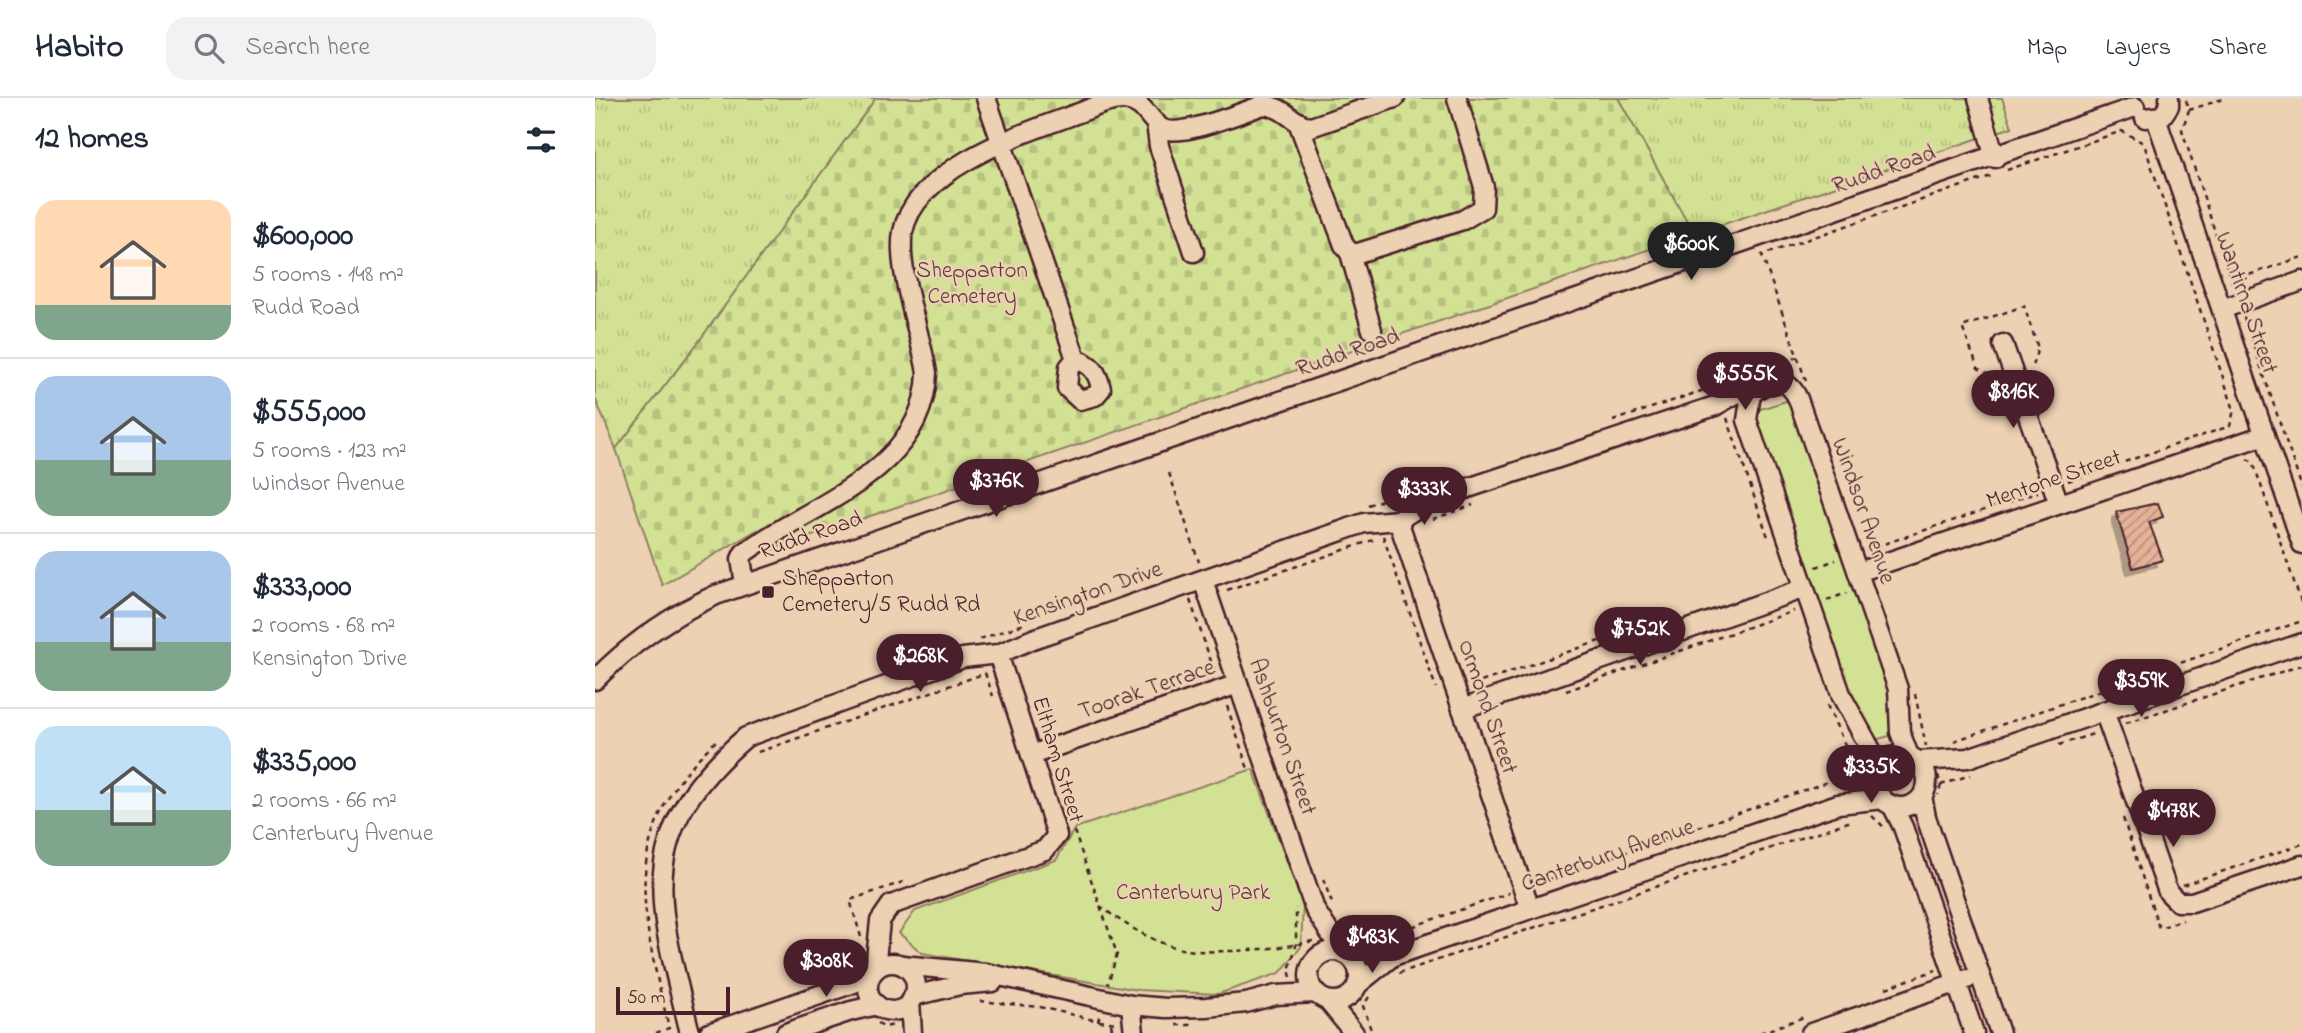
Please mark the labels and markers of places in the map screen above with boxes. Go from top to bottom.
pin: $600K [1642,222,1740,282]
pin: $555K [1696,352,1794,412]
pin: $816K [1964,370,2062,430]
pin: $376K [947,460,1045,519]
pin: $333K [1375,468,1473,527]
place label: Shepparton Cemetery/5 Rudd Rd [782,563,980,624]
marker: Shepparton Cemetery/5 Rudd Rd [760,584,776,600]
pin: $752K [1591,608,1689,667]
pin: $268K [871,634,969,694]
pin: $359K [2092,660,2190,719]
pin: $335K [1822,746,1920,805]
pin: $478K [2124,790,2222,849]
pin: $483K [1323,916,1421,975]
pin: $308K [777,940,875,999]

